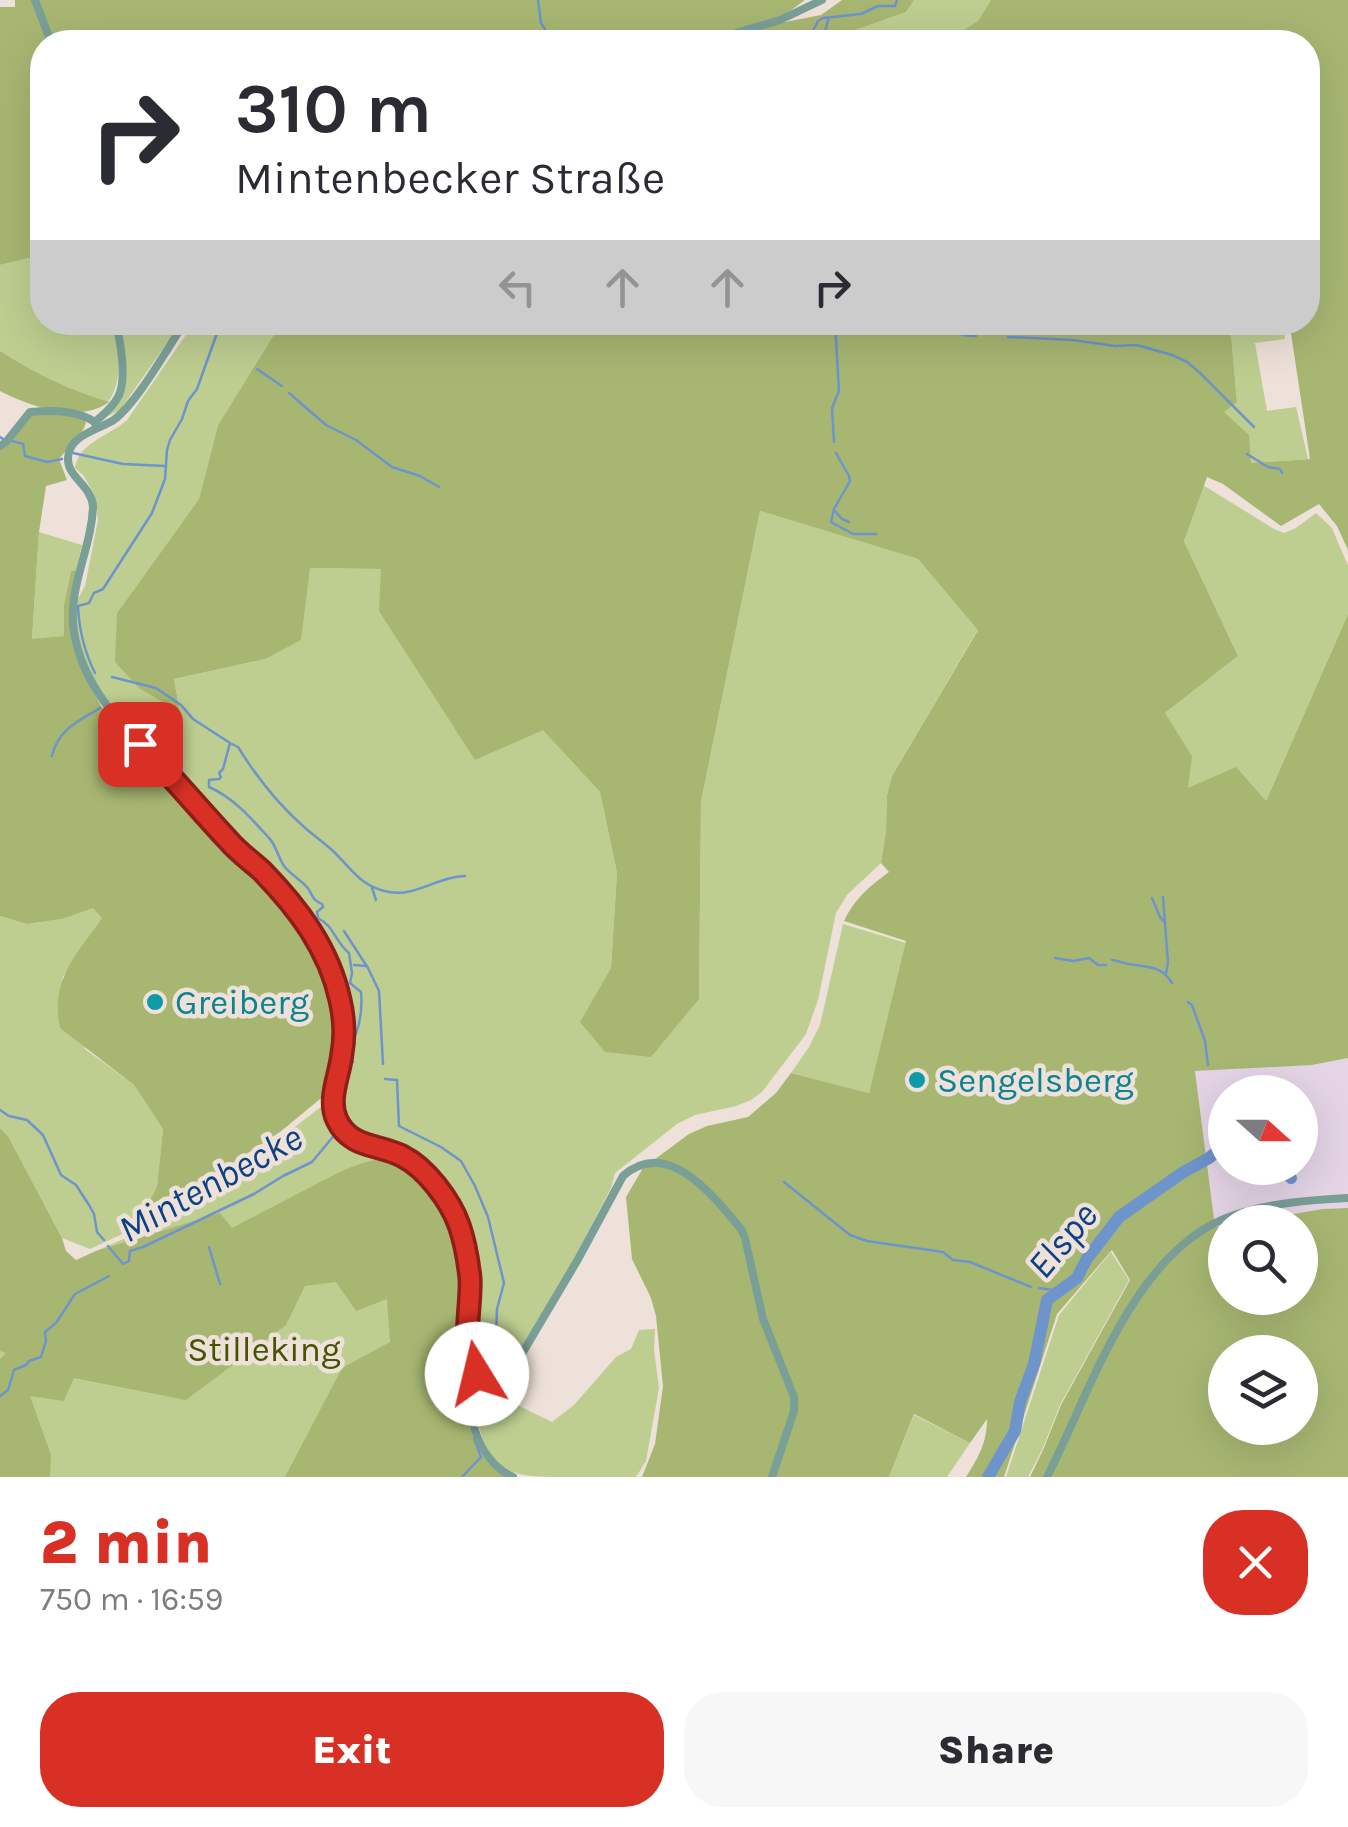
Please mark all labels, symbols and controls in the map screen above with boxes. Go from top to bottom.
text: 310 m [235,68,432,150]
icon: right [70,70,200,200]
text: Mintenbecker Straße [235,152,665,204]
icon: left [490,260,545,315]
icon: ahead [595,260,650,315]
icon: ahead [700,260,755,315]
icon: right [805,260,860,315]
pin [98,702,183,787]
icon: arrive [113,717,168,772]
place label: Greiberg [175,982,309,1023]
marker: Greiberg [144,991,166,1013]
place label: Sengelsberg [937,1060,1134,1101]
marker: Sengelsberg [906,1069,928,1091]
north arrow [1208,1075,1318,1185]
map controls [1208,1075,1318,1445]
water label: Mintenbecke [111,1115,310,1252]
water label: Elspe [1018,1193,1107,1287]
button: search [1208,1205,1318,1315]
position arrow [425,1322,529,1426]
park label: Stilleking [187,1329,341,1370]
button: layers [1208,1335,1318,1445]
text: 2 min [40,1508,212,1578]
button: close [1203,1510,1308,1615]
text: 750 m · 16:59 [40,1581,223,1618]
button: Exit [40,1692,664,1807]
button: Share [684,1692,1308,1807]

